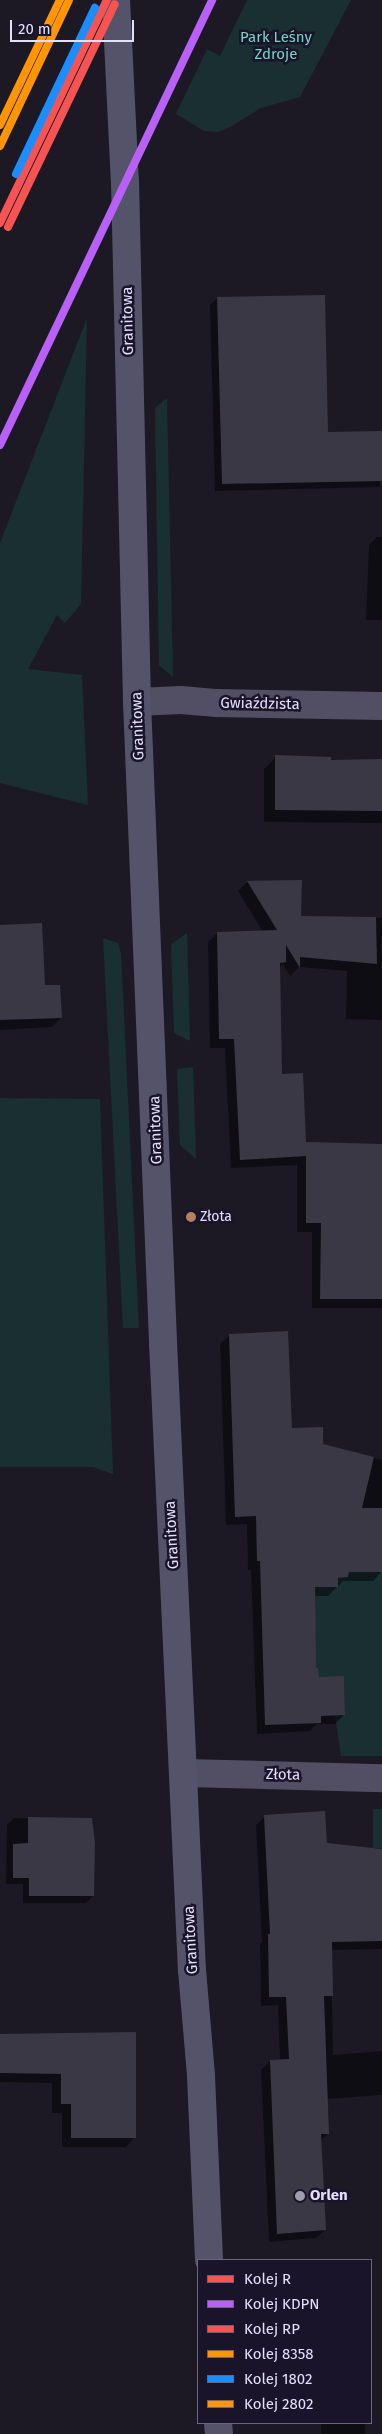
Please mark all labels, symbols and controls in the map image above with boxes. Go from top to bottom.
scale bar [12,10,136,42]
text: 20 m [18,20,51,38]
park label: Park Leśny Zdroje [240,28,312,63]
street label: Granitowa [118,287,138,355]
street label: Granitowa [128,691,148,761]
street label: Gwiaździsta [220,694,300,714]
street label: Granitowa [146,1095,166,1165]
place label: Złota [200,1209,232,1225]
marker: Złota [186,1212,196,1222]
street label: Granitowa [161,1500,183,1570]
street label: Złota [266,1766,300,1784]
street label: Granitowa [180,1905,202,1975]
place label: Orlen [310,2187,348,2205]
marker: Orlen [294,2190,306,2202]
legend [197,2259,372,2424]
text: Kolej R [244,2270,291,2288]
text: Kolej KDPN [244,2295,320,2313]
text: Kolej RP [244,2320,300,2338]
text: Kolej 8358 [244,2345,314,2363]
text: Kolej 1802 [244,2370,312,2388]
text: Kolej 2802 [244,2395,313,2413]

